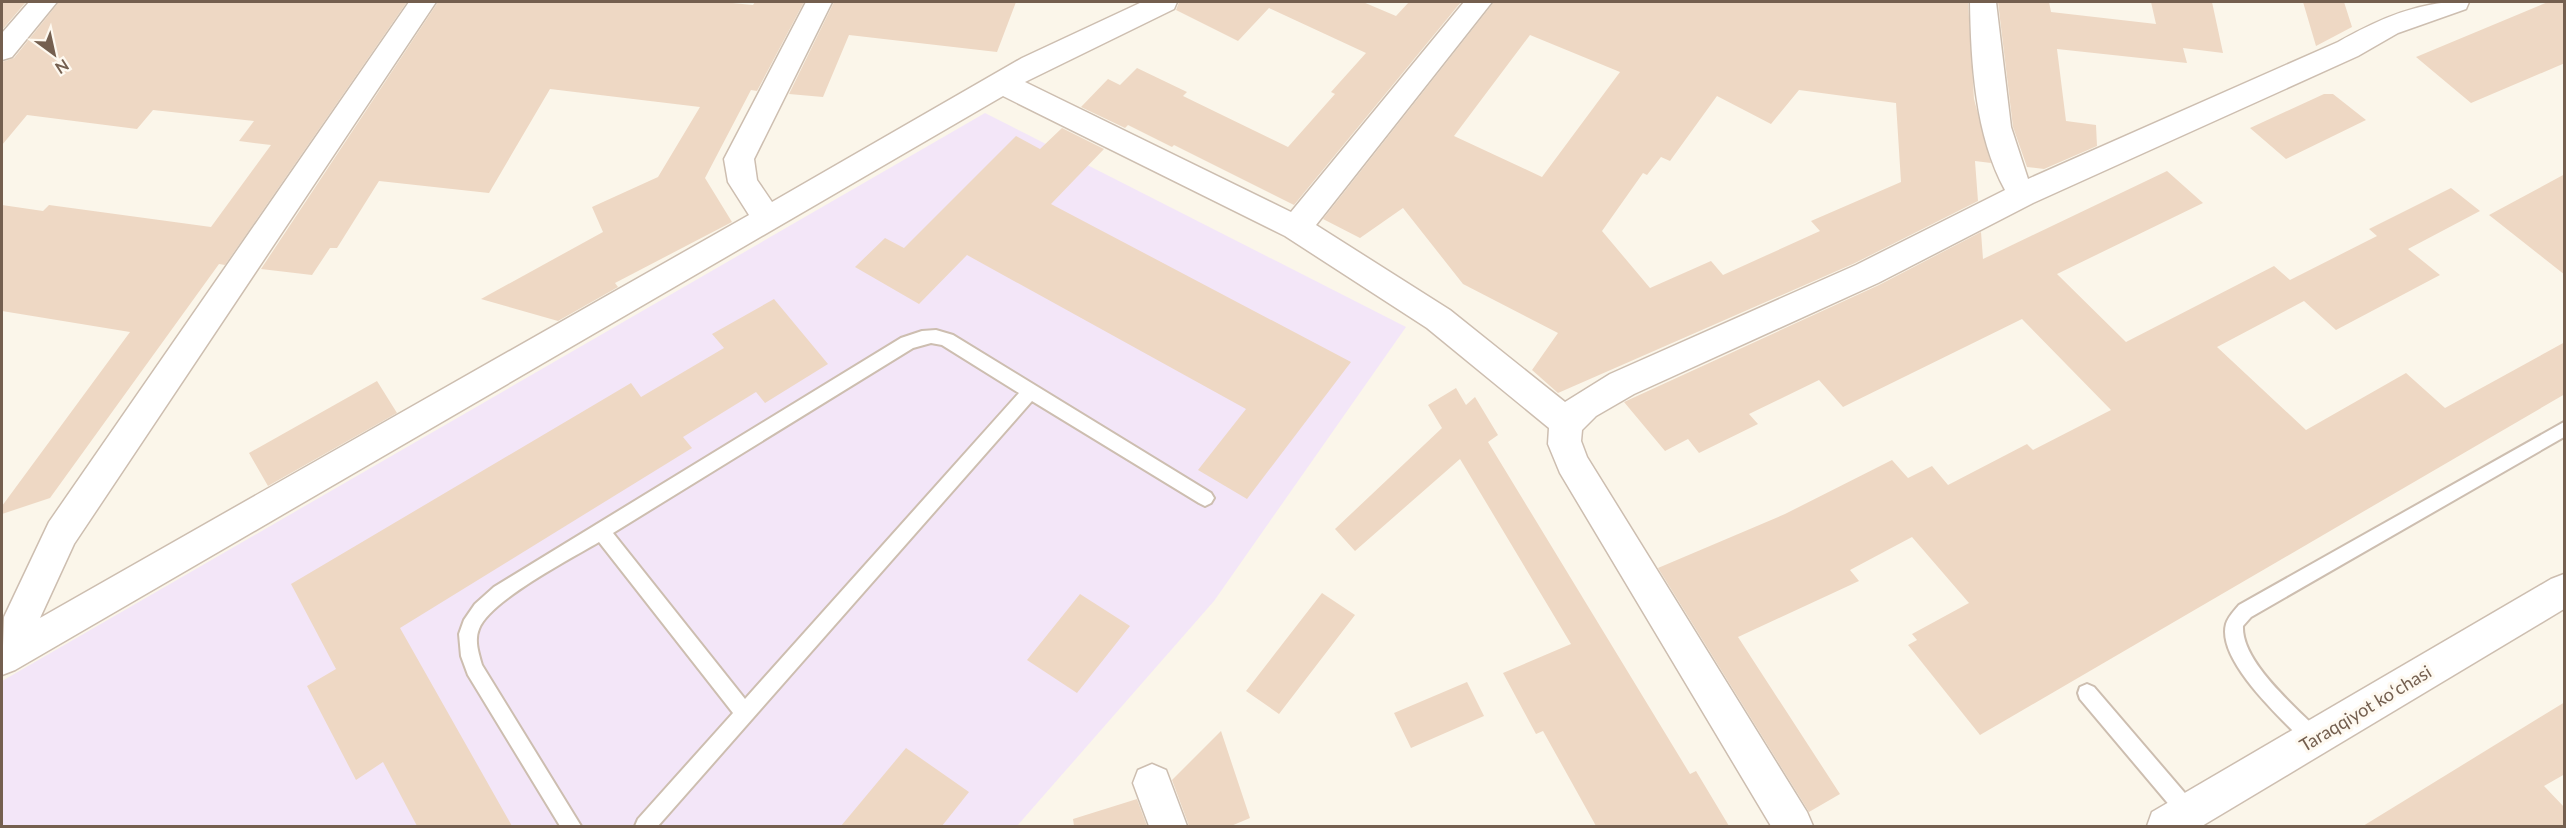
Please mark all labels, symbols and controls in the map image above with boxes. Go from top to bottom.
north arrow [24,24,84,84]
text: N [52,56,73,78]
street label: Taraqqiyot koʻchasi [2295,660,2435,756]

